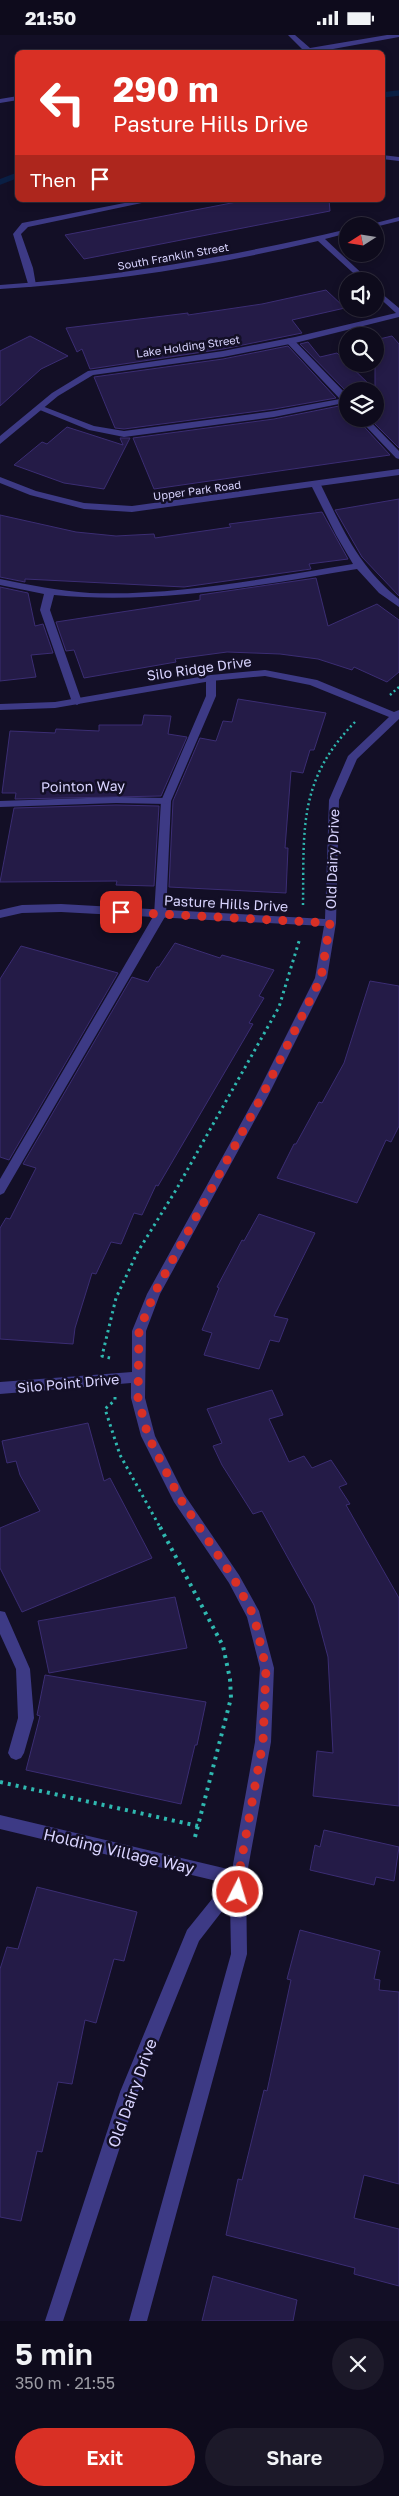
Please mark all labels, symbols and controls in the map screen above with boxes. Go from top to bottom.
text: 21:50 [25,6,76,29]
text: 290 m [113,68,219,110]
icon: left [30,70,95,135]
text: Pasture Hills Drive [113,110,308,137]
icon: arrive [86,165,114,193]
text: Then [30,168,76,191]
north arrow [339,217,384,263]
map controls [339,217,384,427]
street label: South Franklin Street [116,240,230,272]
button: sound [339,272,384,317]
button: search [339,327,384,372]
street label: Lake Holding Street [135,332,241,360]
button: layers [339,382,384,427]
street label: Upper Park Road [152,477,242,503]
street label: Silo Ridge Drive [145,652,253,684]
street label: Pointon Way [41,777,125,795]
street label: Old Dairy Drive [322,809,342,909]
pin [100,891,142,933]
street label: Pasture Hills Drive [163,891,289,915]
icon: arrive [107,898,135,926]
street label: Silo Point Drive [16,1370,120,1396]
street label: Holding Village Way [42,1824,196,1878]
position arrow [211,1865,263,1917]
street label: Old Dairy Drive [103,2036,161,2150]
text: 5 min [15,2336,93,2372]
button: close [332,2338,384,2390]
text: 350 m · 21:55 [15,2373,115,2393]
button: Exit [15,2428,195,2486]
button: Share [205,2428,384,2486]

